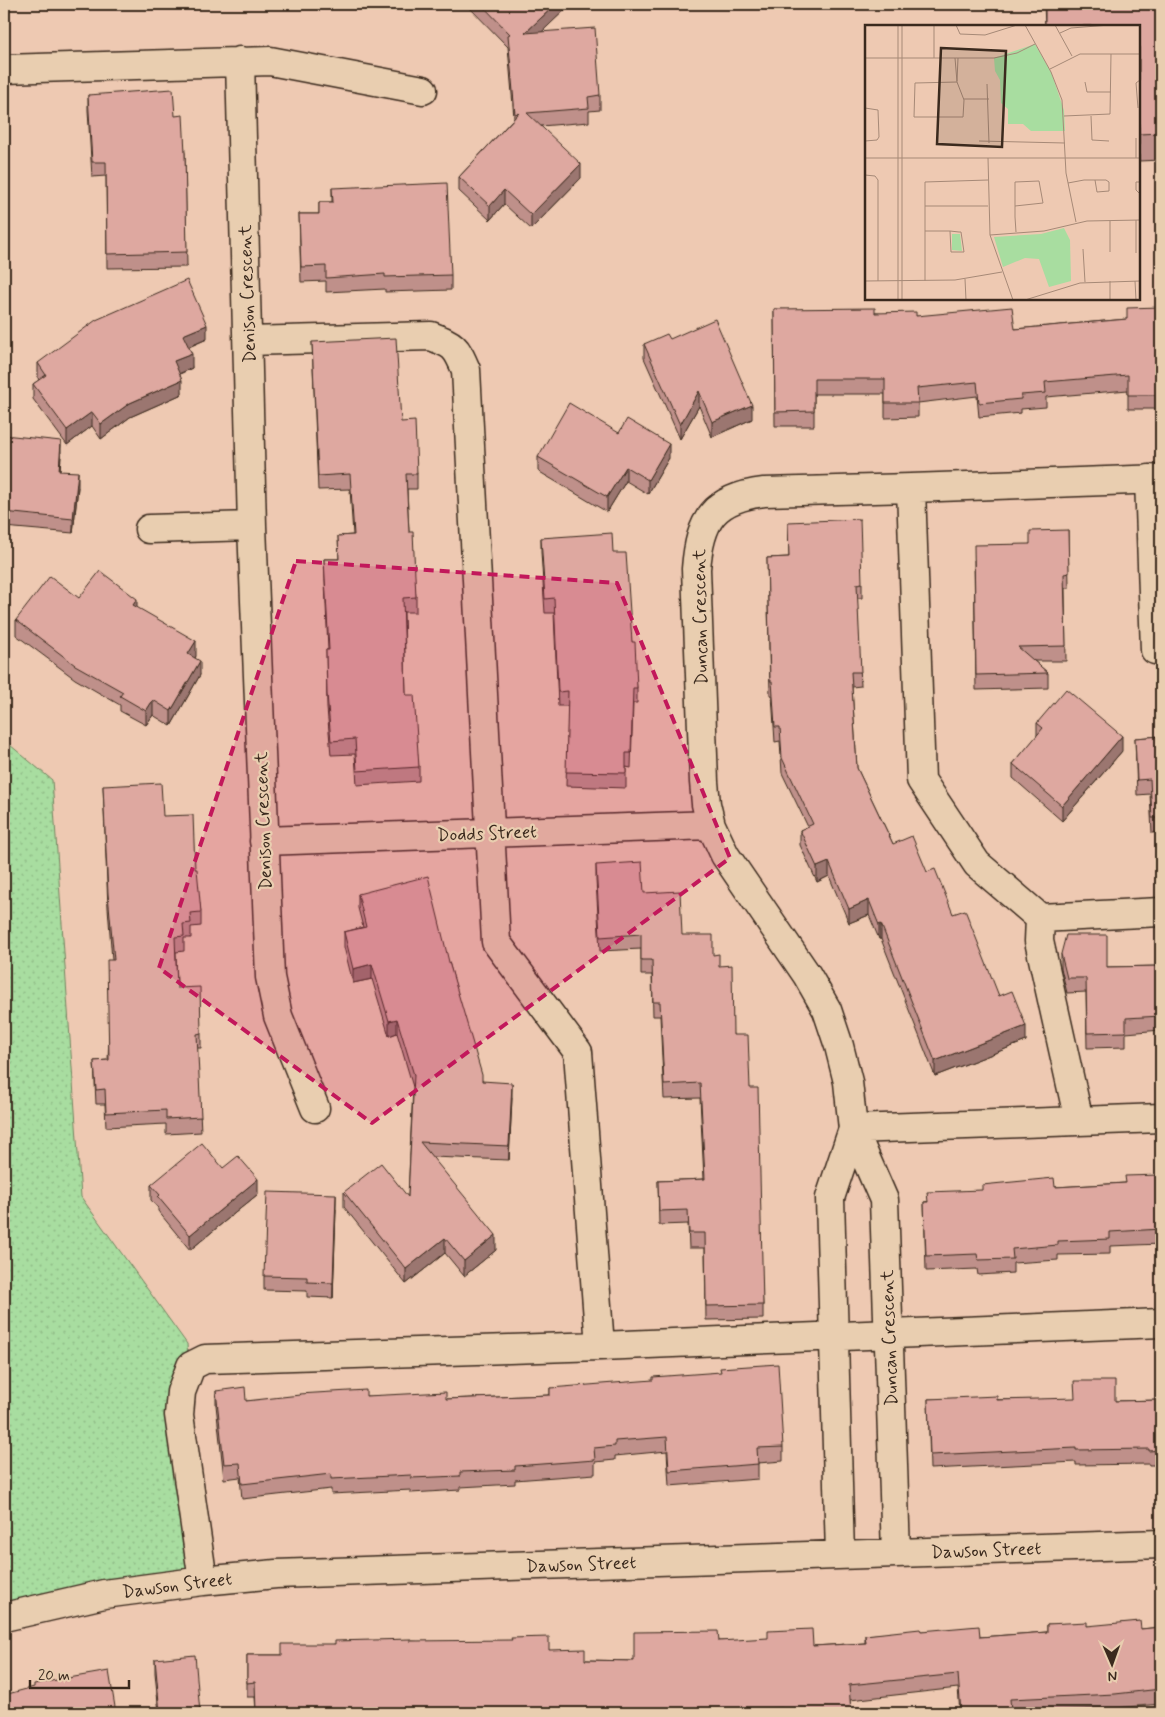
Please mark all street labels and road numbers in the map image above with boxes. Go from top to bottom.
street label: Denison Crescent [234,224,262,363]
street label: Duncan Crescent [688,548,714,685]
street label: Denison Crescent [250,751,278,890]
street label: Dodds Street [437,820,538,848]
street label: Duncan Crescent [876,1269,904,1406]
street label: Dawson Street [930,1537,1042,1565]
street label: Dawson Street [525,1551,637,1579]
street label: Dawson Street [121,1567,234,1605]

